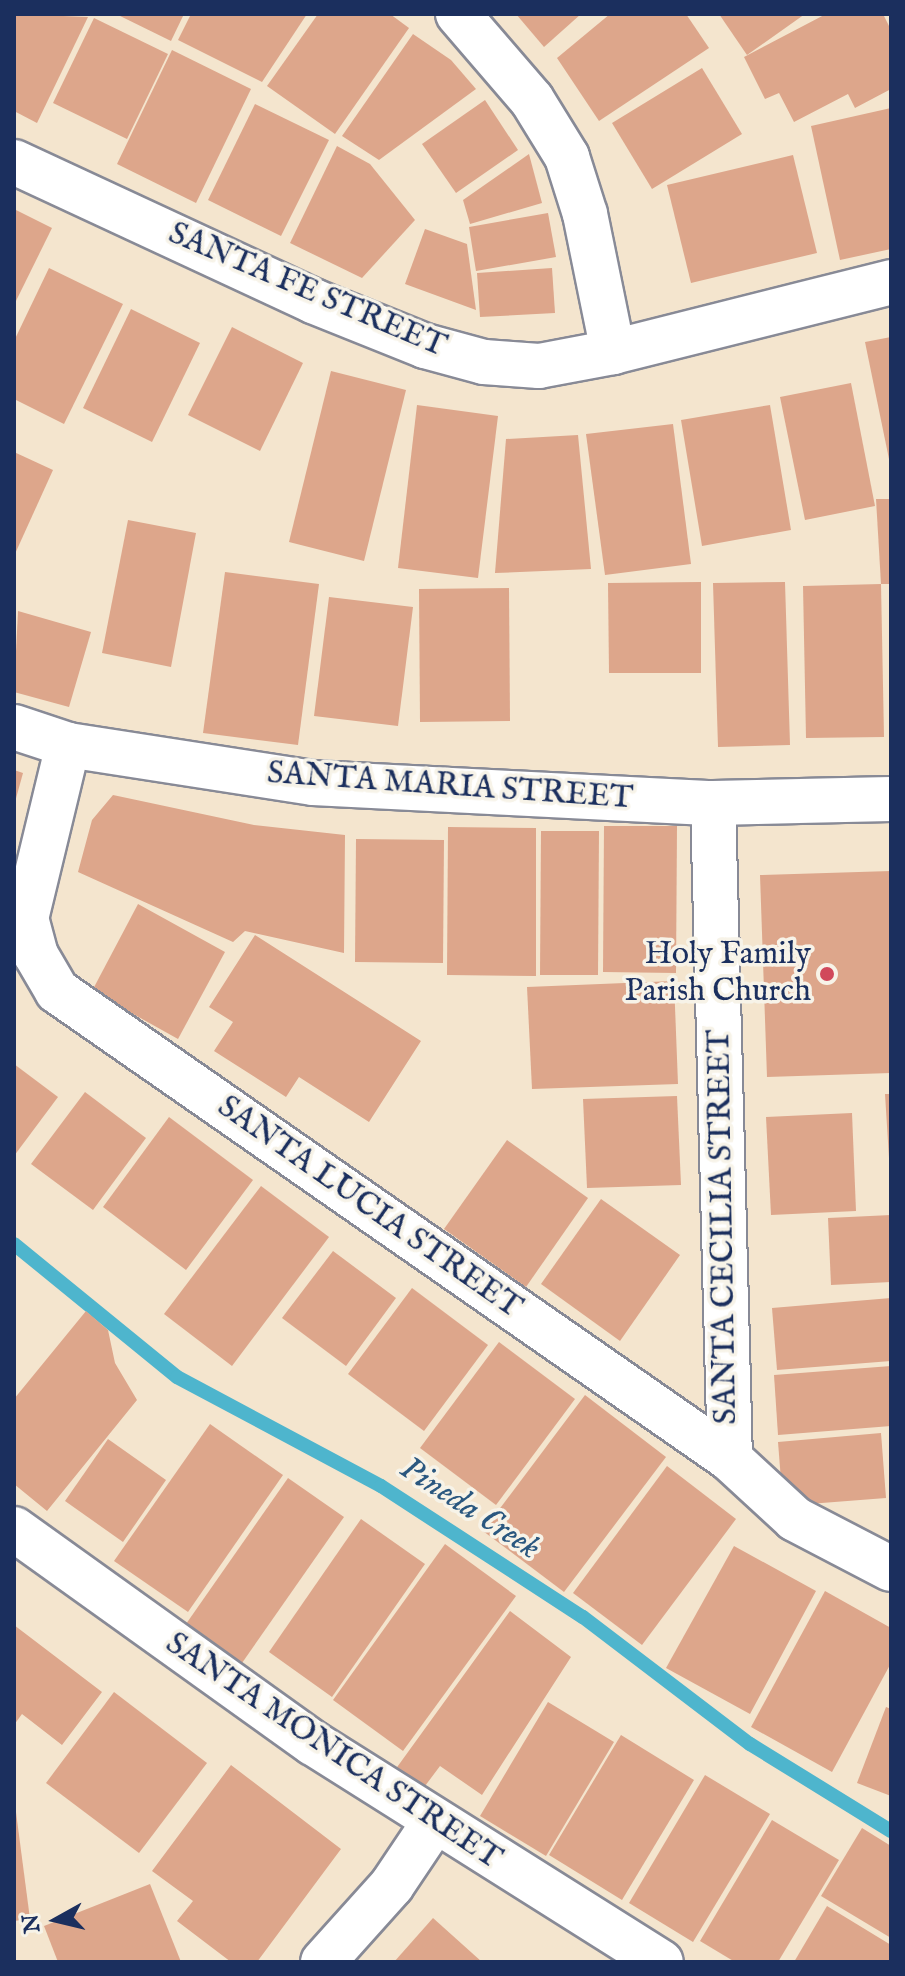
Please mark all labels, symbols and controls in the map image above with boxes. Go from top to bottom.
street label: SANTA FE STREET [162,215,452,367]
street label: SANTA MARIA STREET [266,755,634,819]
place label: Holy Family Parish Church [624,937,811,1012]
marker: Holy Family Parish Church [818,965,836,983]
street label: SANTA CECILIA STREET [701,1029,747,1425]
street label: SANTA LUCIA STREET [210,1088,528,1328]
water label: Pineda Creek [392,1448,548,1568]
street label: SANTA MONICA STREET [158,1625,508,1879]
north arrow [16,1880,96,1960]
text: N [17,1912,47,1935]

